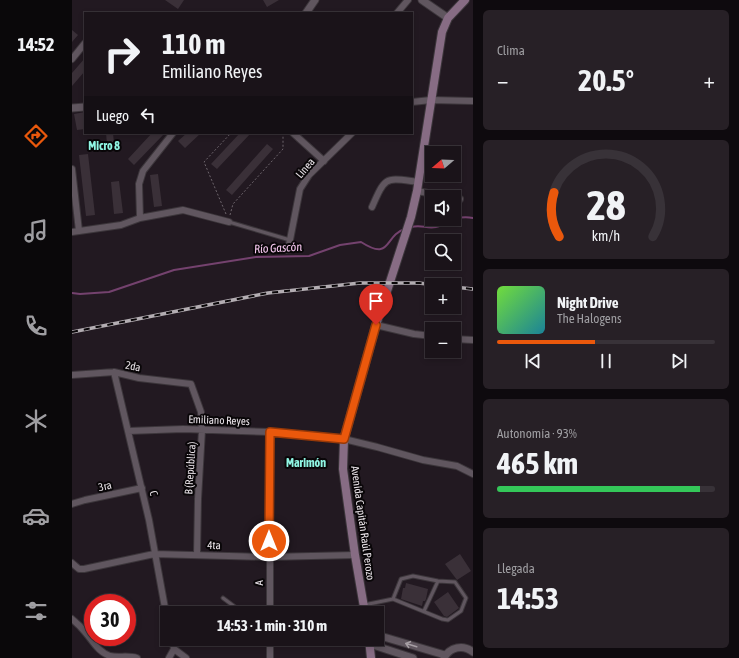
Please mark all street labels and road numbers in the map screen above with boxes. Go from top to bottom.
street label: Linea [293,156,317,180]
street label: 2da [124,359,142,373]
street label: Emiliano Reyes [188,413,250,427]
street label: B (República) [182,441,198,495]
street label: Avenida Capitán Raúl Perozo [349,465,377,581]
street label: 3ra [97,479,113,493]
street label: C [148,489,160,497]
street label: 4ta [207,539,221,551]
street label: A [253,580,265,586]

